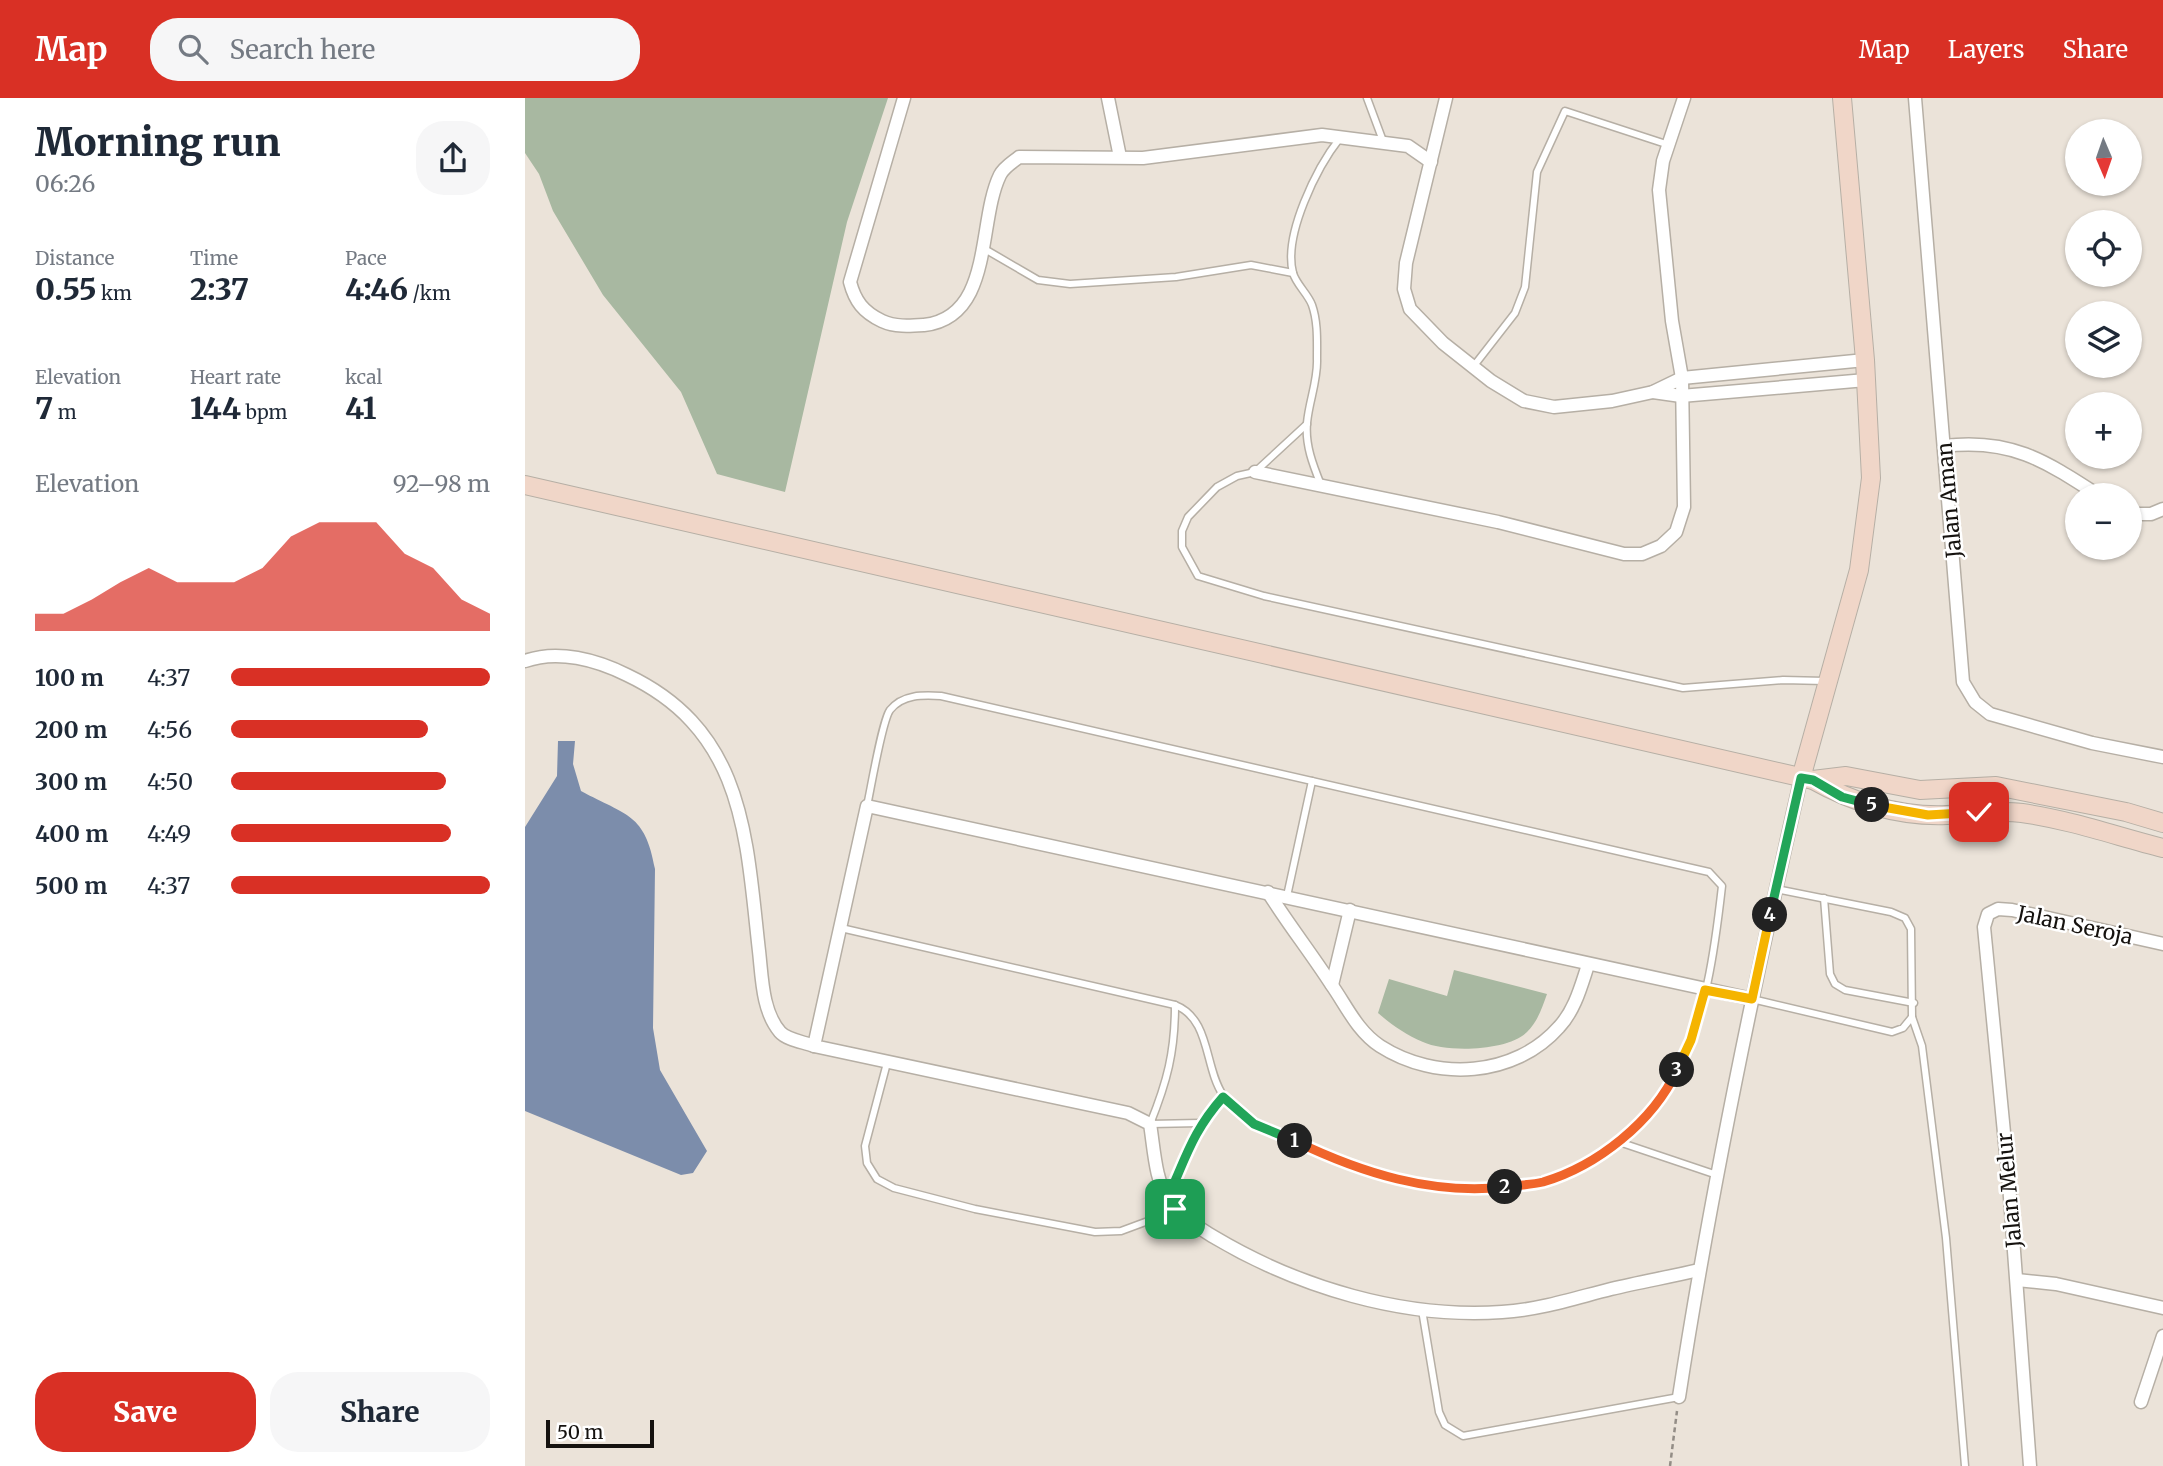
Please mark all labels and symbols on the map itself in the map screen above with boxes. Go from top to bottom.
north arrow [2065,119,2142,196]
street label: Jalan Aman [1930,441,1968,560]
pin [1949,782,2009,842]
pin: 5 [1855,788,1889,822]
pin: 4 [1753,898,1787,932]
street label: Jalan Seroja [2014,899,2135,950]
pin: 3 [1659,1052,1695,1088]
pin: 1 [1277,1124,1313,1158]
street label: Jalan Melur [1991,1131,2028,1250]
pin: 2 [1487,1170,1523,1204]
pin [1145,1179,1205,1239]
scale bar [546,1417,655,1449]

